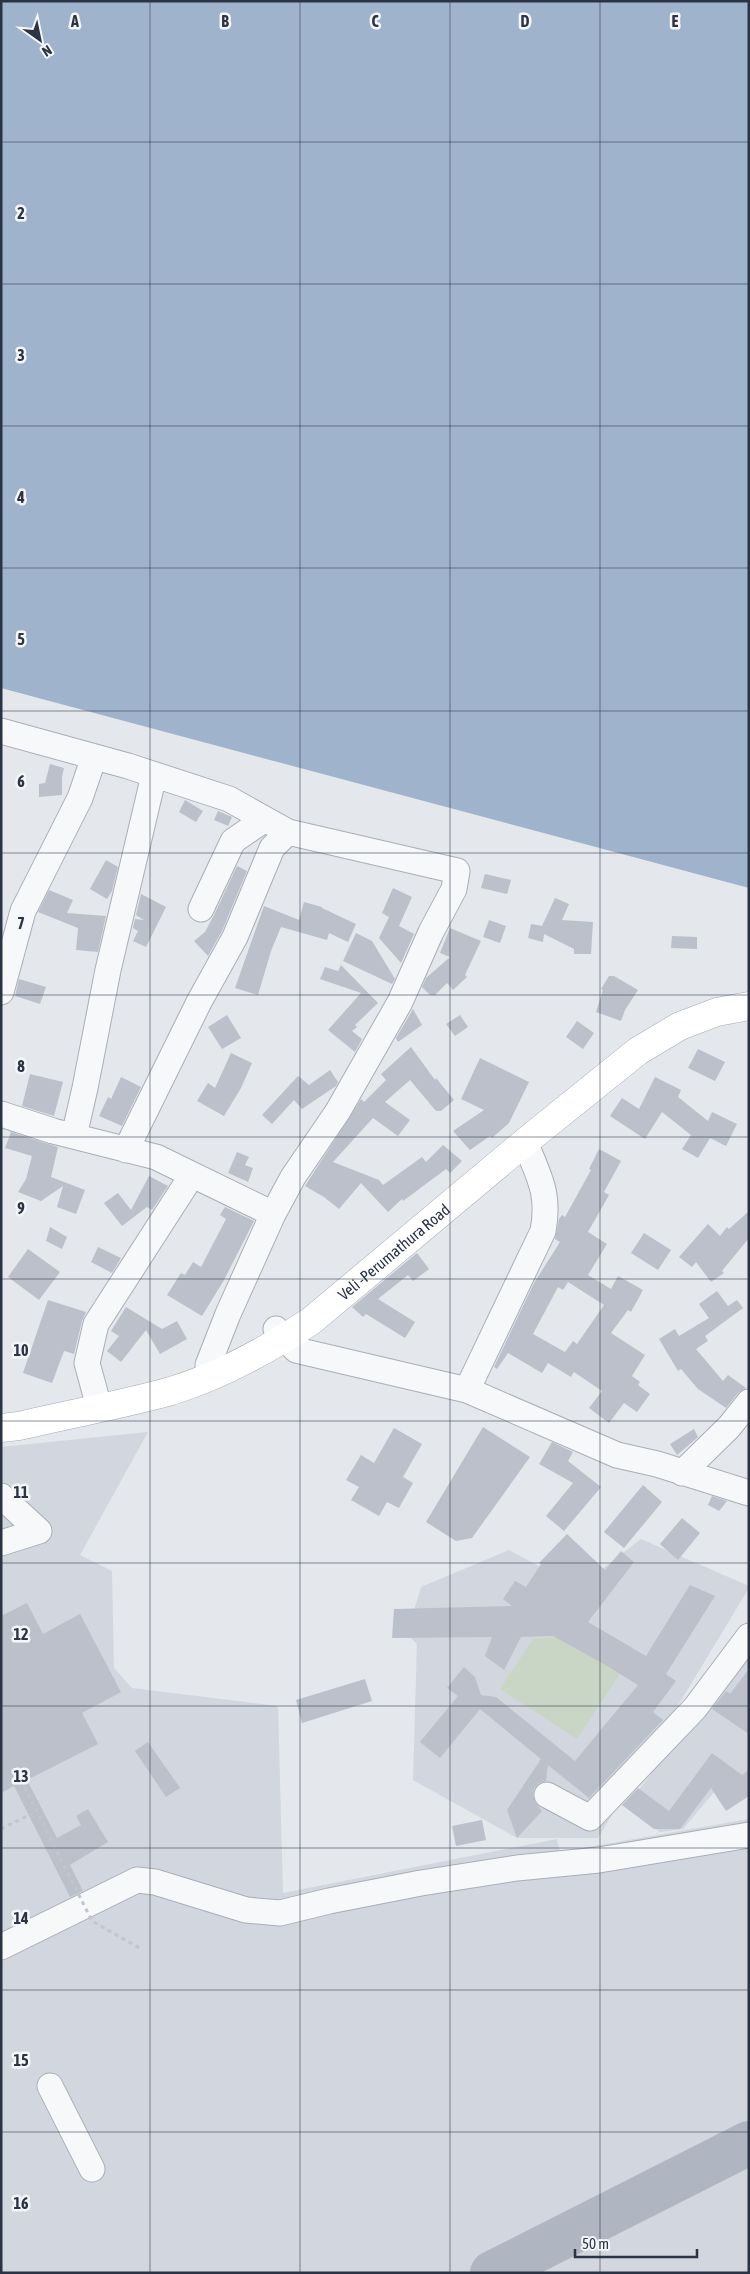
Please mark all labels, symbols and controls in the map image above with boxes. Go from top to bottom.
text: A [70,12,79,30]
text: B [221,12,229,30]
text: C [371,12,379,30]
text: D [521,12,530,30]
text: E [672,12,679,30]
north arrow [15,15,65,65]
text: N [39,42,55,60]
text: 2 [17,204,25,222]
text: 3 [17,346,25,364]
text: 4 [16,488,25,506]
text: 5 [17,630,25,648]
text: 6 [17,772,25,790]
text: 7 [17,914,25,932]
text: 8 [17,1057,25,1075]
text: 9 [17,1199,25,1217]
street label: Veli -Perumathura Road [334,1200,453,1304]
text: 10 [13,1341,29,1359]
text: 11 [13,1483,29,1501]
text: 12 [13,1625,29,1643]
text: 13 [13,1767,29,1785]
text: 14 [13,1909,29,1927]
text: 15 [13,2051,29,2069]
text: 16 [13,2194,29,2212]
scale bar [575,2226,698,2258]
text: 50 m [582,2235,609,2252]

